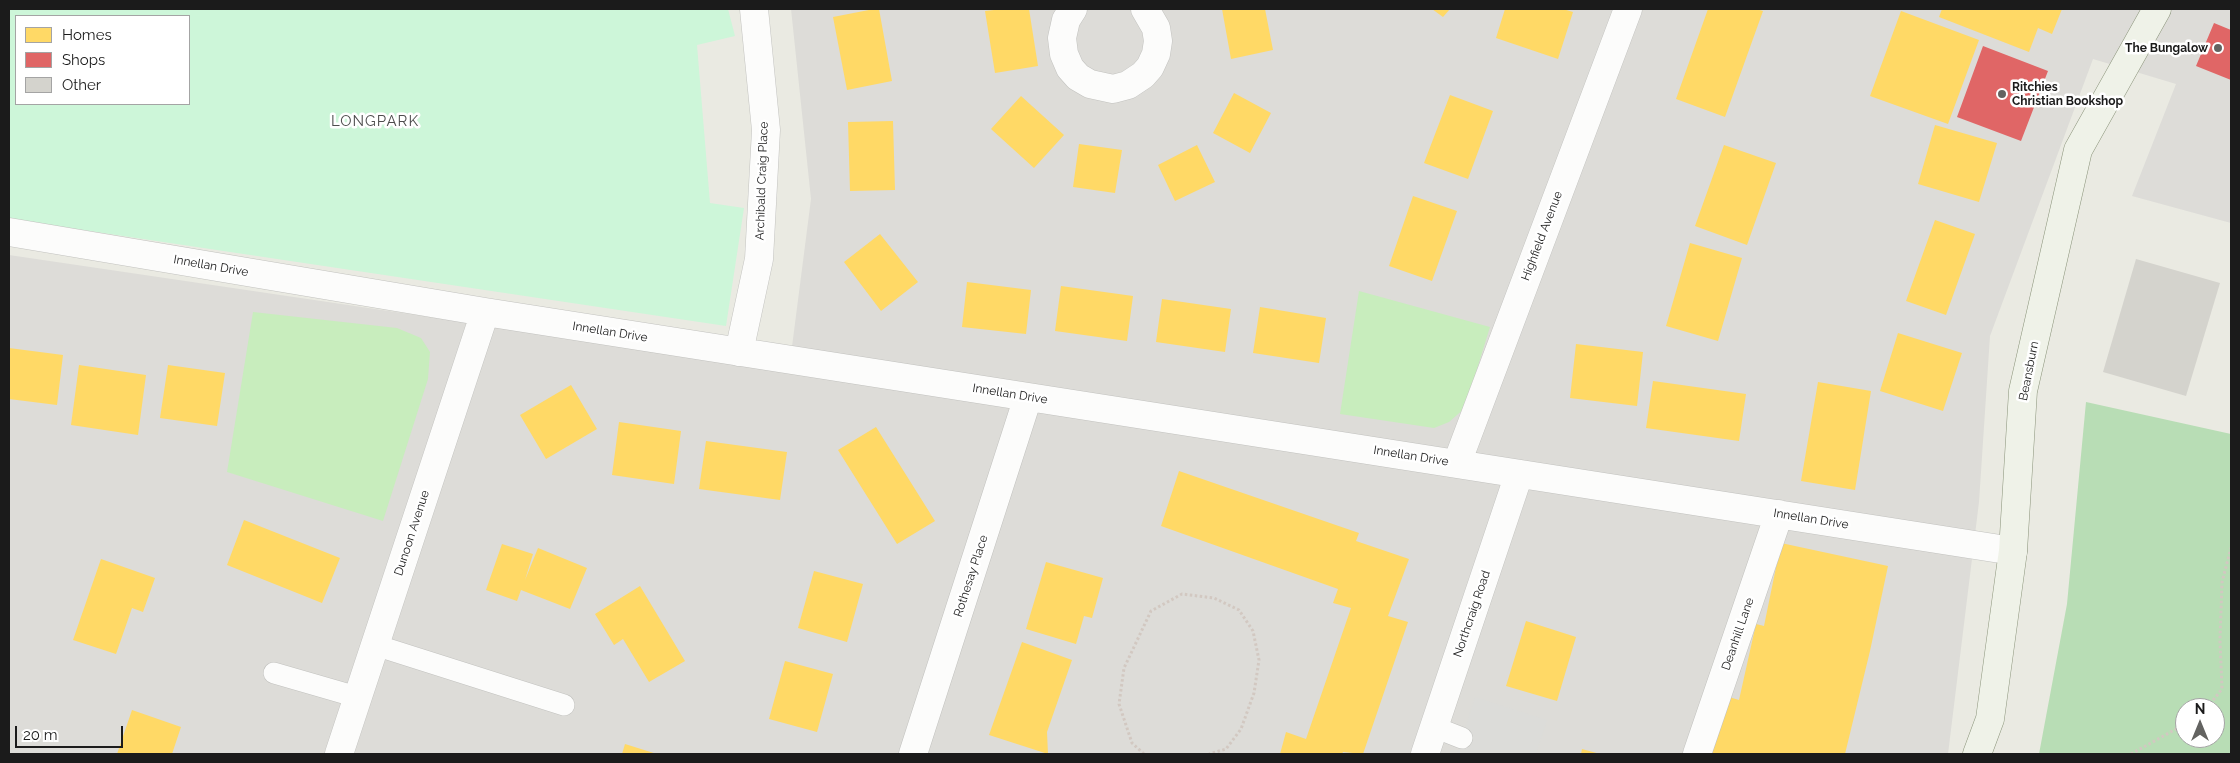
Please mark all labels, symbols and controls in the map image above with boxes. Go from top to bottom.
legend [15,15,190,105]
text: Homes [62,26,112,44]
place label: The Bungalow [2125,41,2208,55]
marker: The Bungalow [2212,42,2224,54]
text: Shops [62,51,105,69]
text: Other [62,76,101,94]
place label: Ritchies Christian Bookshop [2012,80,2123,108]
marker: Ritchies Christian Bookshop [1996,88,2008,100]
district label: LONGPARK [330,112,420,130]
street label: Archibald Craig Place [753,121,771,241]
street label: Highfield Avenue [1518,189,1566,283]
street label: Innellan Drive [172,252,250,280]
street label: Innellan Drive [571,319,649,345]
street label: Beansburn [2016,340,2042,402]
street label: Innellan Drive [971,381,1049,407]
street label: Innellan Drive [1372,443,1450,469]
street label: Dunoon Avenue [391,488,433,578]
street label: Innellan Drive [1772,506,1850,532]
street label: Rothesay Place [951,533,991,619]
street label: Northcraig Road [1450,569,1494,659]
street label: Deanhill Lane [1719,596,1757,672]
north arrow [2175,698,2225,748]
text: N [2195,701,2205,717]
scale bar [18,716,125,748]
text: 20 m [23,726,58,744]

